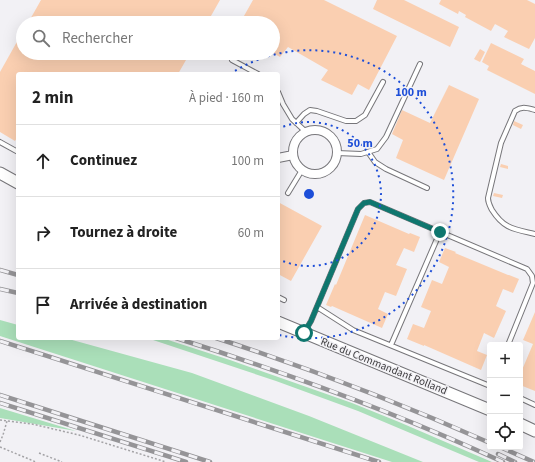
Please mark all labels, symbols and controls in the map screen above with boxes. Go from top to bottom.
search box [16,16,280,60]
icon: search [30,27,52,49]
text: Rechercher [62,28,133,49]
text: 100 m [395,84,427,101]
text: 2 min [32,86,73,110]
text: À pied · 160 m [189,89,264,107]
text: 50 m [347,135,373,152]
icon: ahead [32,150,54,172]
text: Continuez [70,150,137,171]
text: 100 m [231,152,264,170]
centre of rings [302,187,316,201]
icon: right [32,222,54,244]
text: Tournez à droite [70,222,177,243]
route end [431,223,449,241]
text: 60 m [238,224,264,242]
icon: arrive [32,294,54,316]
text: Arrivée à destination [70,294,207,315]
route start [295,324,313,342]
street label: Rue du Commandant Rolland [319,334,449,398]
map controls [487,342,523,450]
button: + [487,342,523,378]
button: − [487,378,523,414]
button: locate [487,414,523,450]

